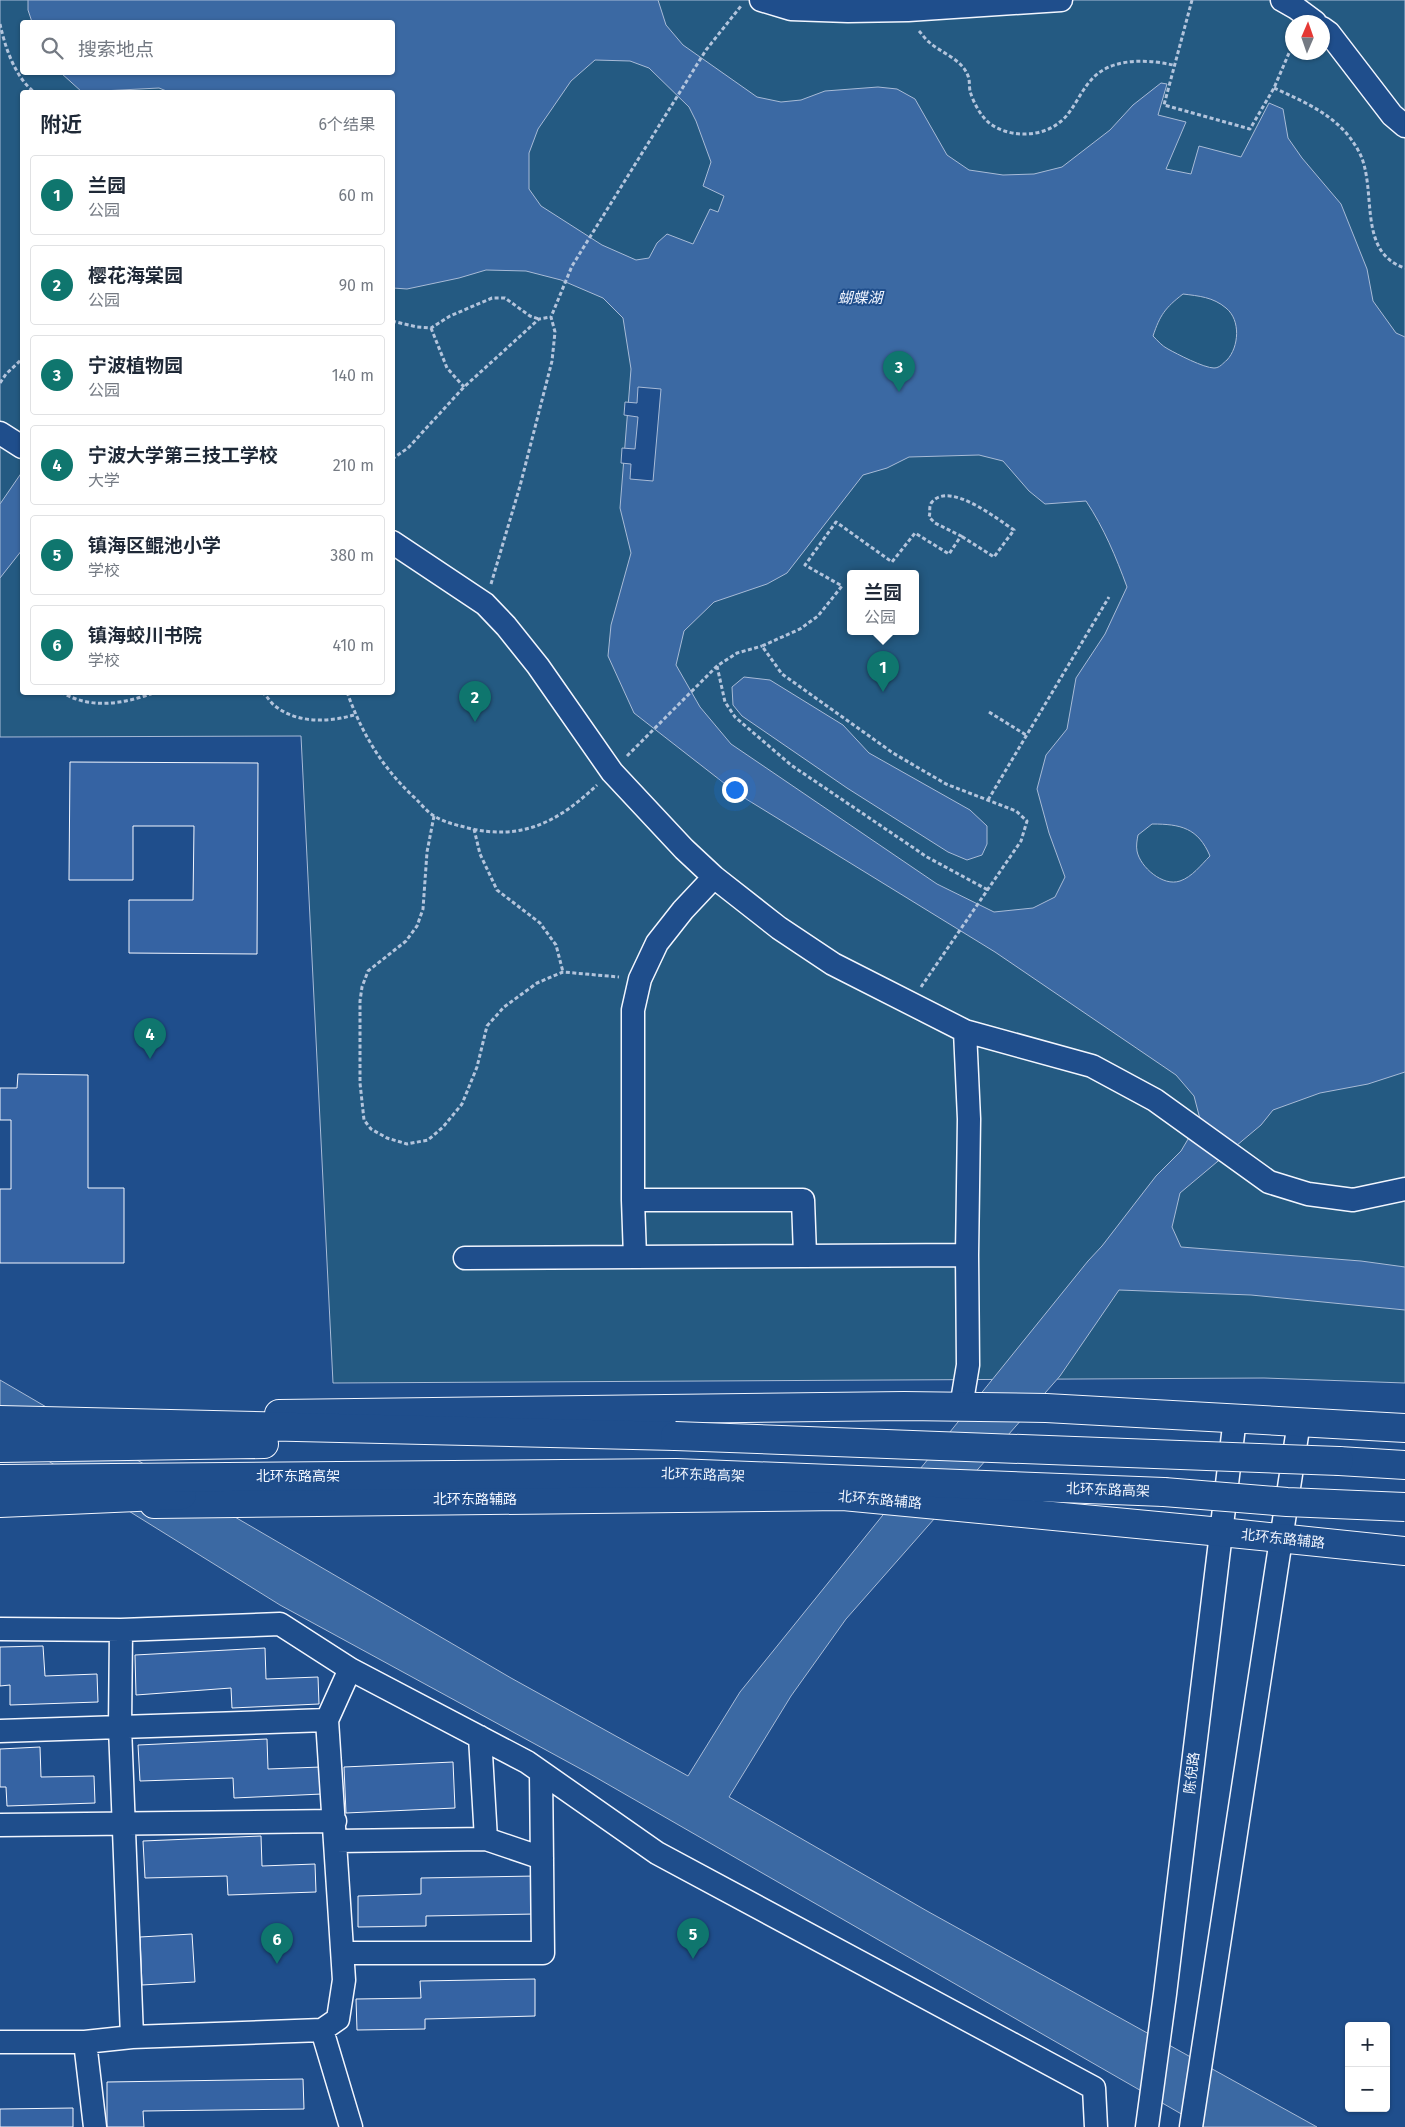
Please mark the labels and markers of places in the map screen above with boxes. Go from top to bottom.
pin: 3 [883,351,915,392]
pin: 1 [867,651,899,692]
pin: 2 [459,681,491,722]
pin: 4 [134,1018,166,1059]
pin: 5 [677,1918,709,1959]
pin: 6 [261,1923,293,1964]

